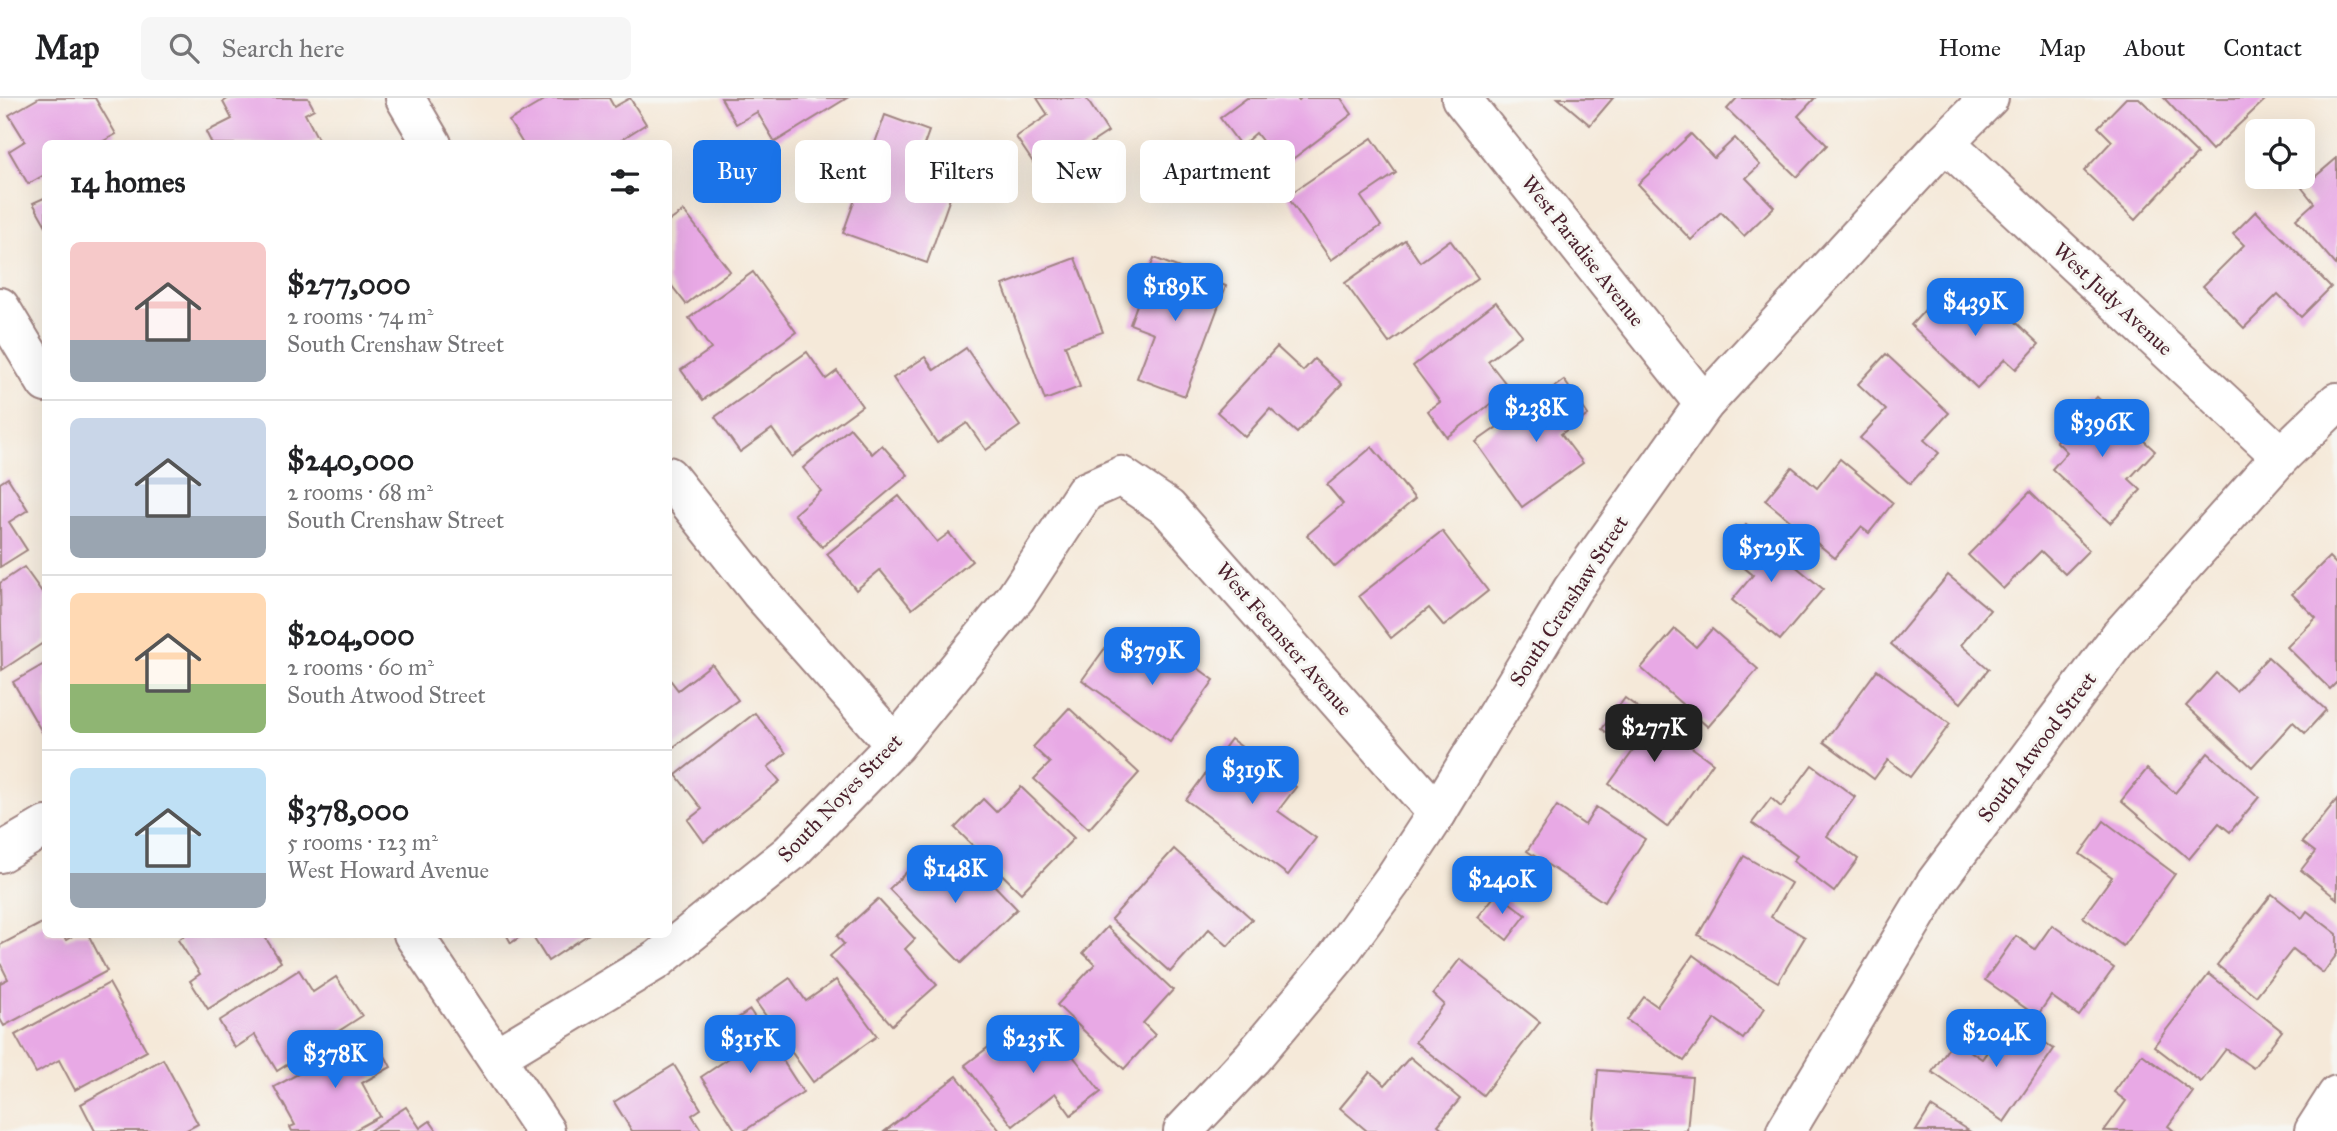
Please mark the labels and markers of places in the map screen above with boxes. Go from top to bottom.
pin: $189K [1126,264,1224,323]
pin: $439K [1926,278,2024,338]
pin: $238K [1487,384,1585,444]
pin: $396K [2053,400,2151,459]
pin: $529K [1722,524,1820,584]
pin: $379K [1103,628,1201,687]
pin: $277K [1605,704,1703,764]
pin: $319K [1203,746,1301,806]
pin: $148K [906,846,1004,905]
pin: $240K [1453,856,1551,916]
pin: $204K [1947,1010,2045,1069]
pin: $315K [701,1016,799,1075]
pin: $235K [984,1016,1082,1075]
pin: $378K [286,1030,384,1090]

